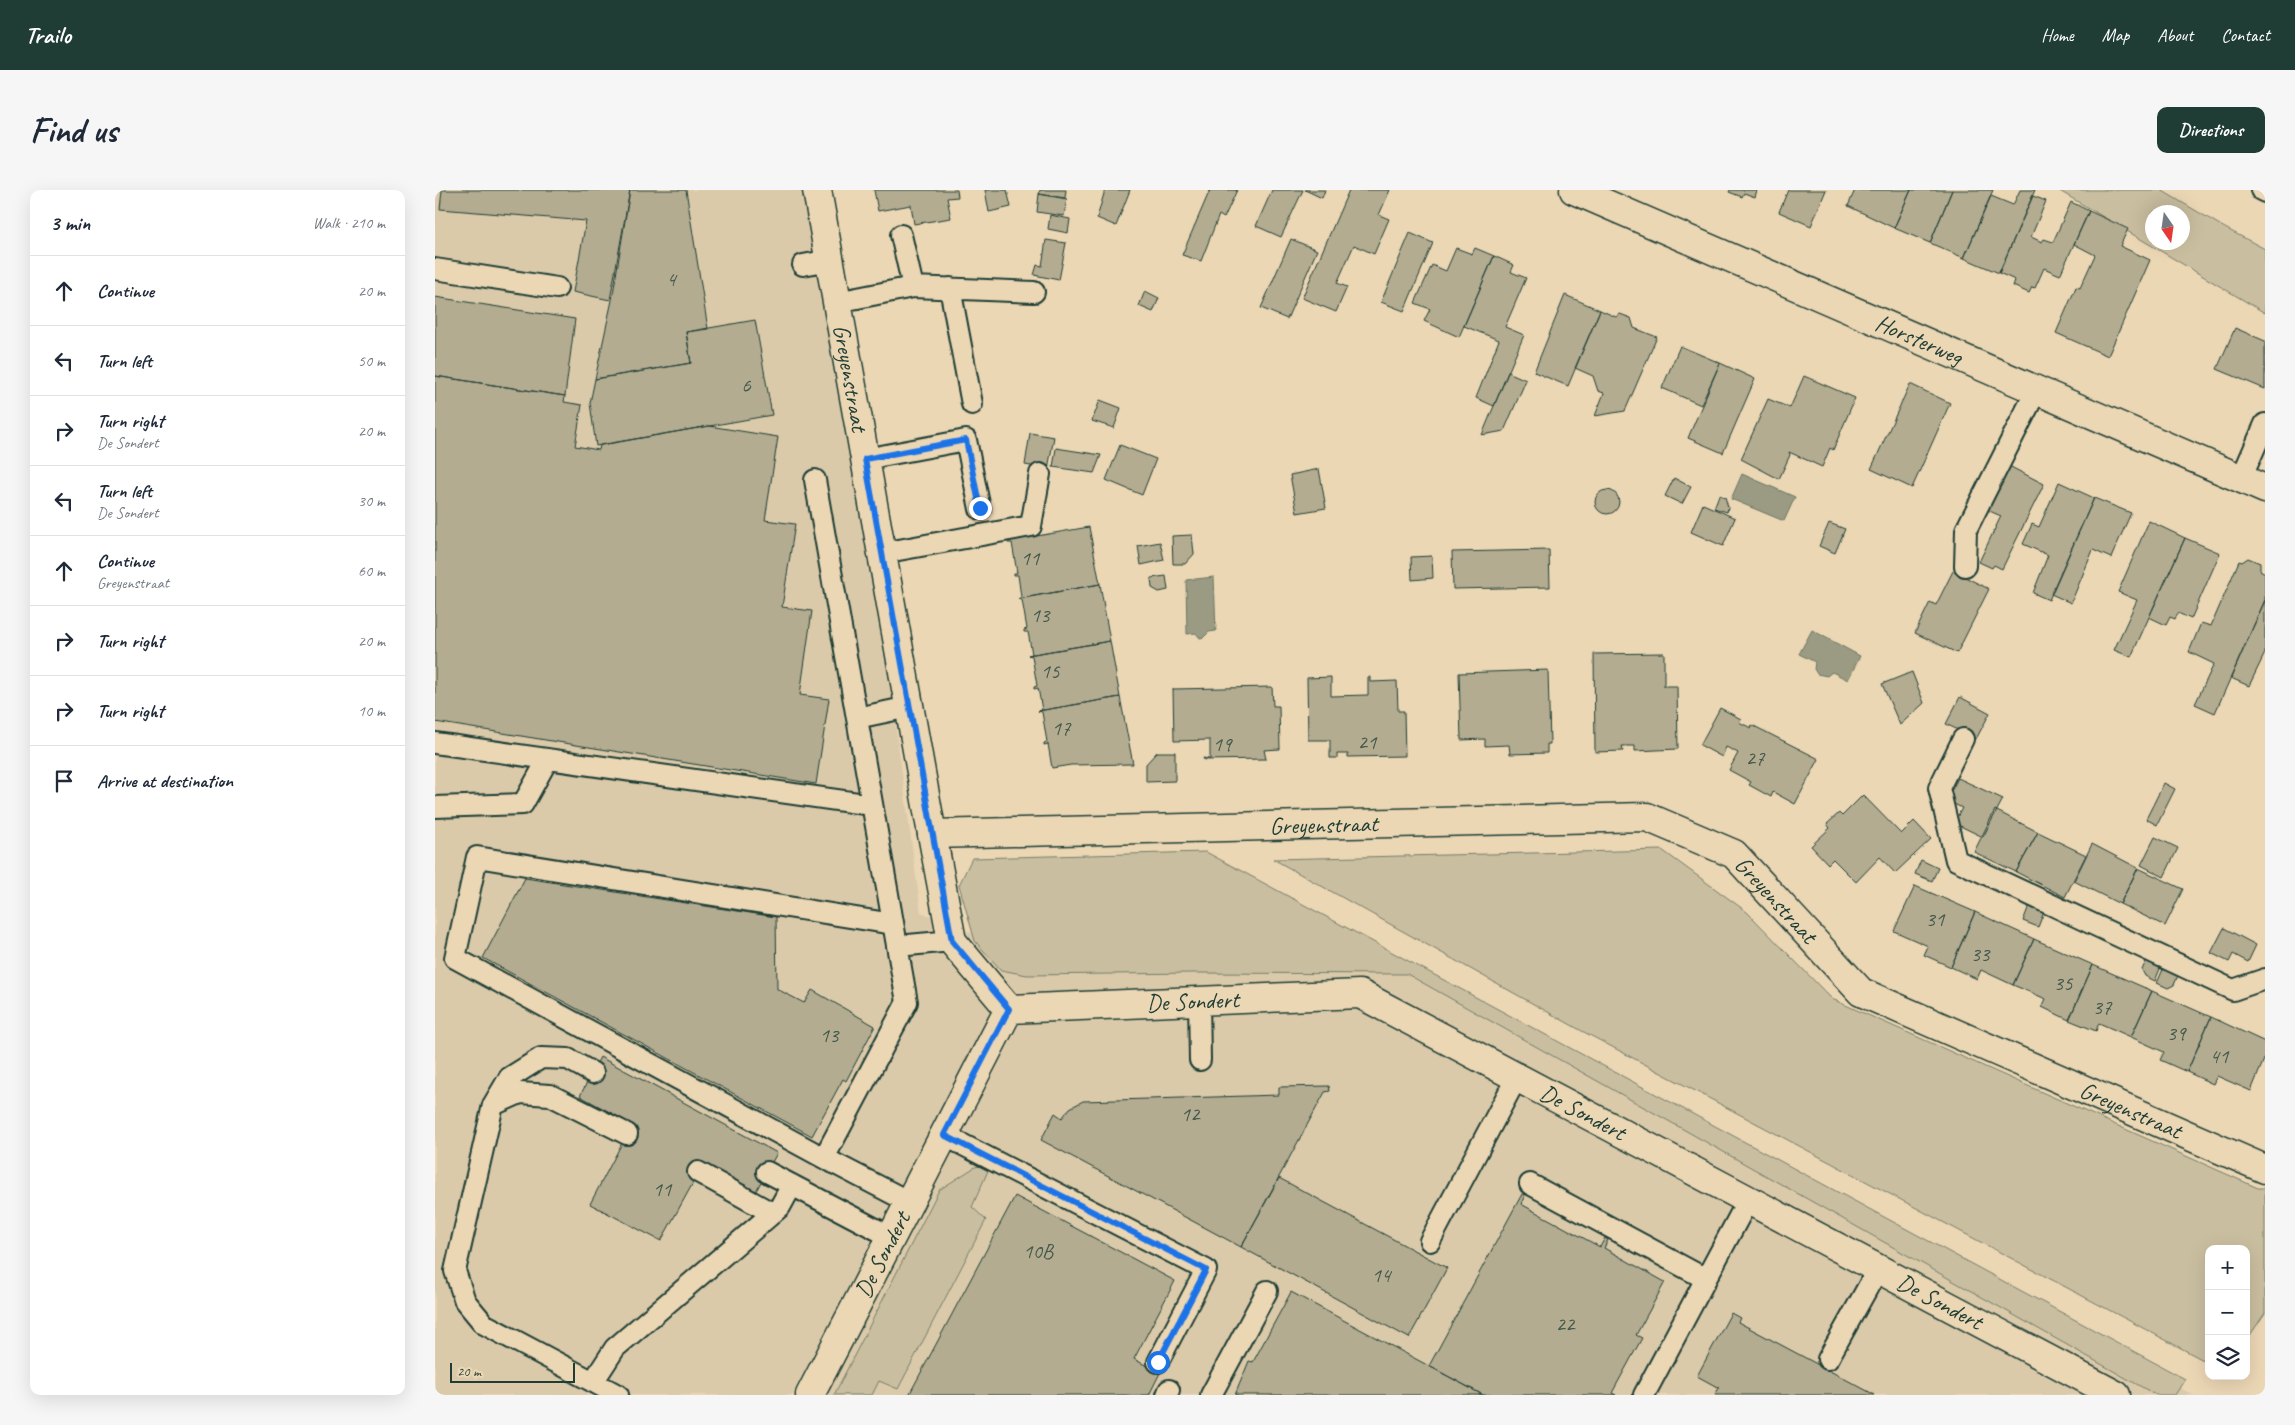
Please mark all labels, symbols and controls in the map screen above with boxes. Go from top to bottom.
text: Trailo [25,20,71,50]
text: Home [2041,24,2074,46]
text: Map [2102,24,2129,46]
text: About [2157,24,2193,46]
text: Contact [2221,24,2270,46]
button: Directions [2157,107,2265,153]
text: Find us [30,108,117,153]
north arrow [2145,205,2190,250]
text: 3 min [50,210,90,236]
text: Walk · 210 m [313,213,385,233]
house number: 4 [666,266,678,292]
icon: ahead [50,277,78,305]
text: Continue [97,279,154,303]
text: 20 m [358,281,385,301]
street label: Horsterweg [1871,307,1969,372]
street label: Greyenstraat [826,322,875,436]
icon: left [50,347,78,375]
text: Turn left [97,349,152,373]
text: 50 m [358,351,385,371]
house number: 6 [741,372,751,398]
text: Turn right [97,409,164,433]
icon: right [50,417,78,445]
text: 20 m [358,421,385,441]
text: De Sondert [97,433,159,453]
text: Turn left [97,479,152,503]
icon: left [50,487,78,515]
text: 30 m [358,491,385,511]
route end [969,497,992,520]
text: De Sondert [97,503,159,523]
house number: 11 [1021,545,1041,571]
text: Continue [97,549,154,573]
icon: ahead [50,557,78,585]
text: 60 m [358,561,385,581]
text: Greyenstraat [97,573,169,593]
house number: 13 [1031,602,1051,628]
icon: right [50,627,78,655]
text: Turn right [97,629,164,653]
text: 20 m [358,631,385,651]
house number: 15 [1041,658,1061,684]
icon: right [50,697,78,725]
text: Turn right [97,699,164,723]
text: 10 m [358,701,385,721]
house number: 17 [1052,715,1072,741]
house number: 21 [1358,729,1378,755]
house number: 19 [1213,731,1233,757]
house number: 27 [1746,745,1766,771]
icon: arrive [50,767,78,795]
text: Arrive at destination [97,769,233,793]
street label: Greyenstraat [1269,808,1380,841]
street label: Greyenstraat [1728,850,1825,951]
house number: 31 [1926,906,1946,932]
house number: 33 [1971,941,1991,967]
house number: 35 [2054,970,2074,996]
street label: De Sondert [1146,984,1241,1018]
house number: 37 [2093,994,2113,1020]
house number: 39 [2167,1020,2187,1046]
house number: 13 [820,1022,840,1048]
house number: 41 [2210,1043,2230,1069]
street label: Greyenstraat [2075,1075,2188,1146]
street label: De Sondert [1535,1077,1633,1148]
house number: 12 [1181,1101,1201,1127]
house number: 11 [653,1176,673,1202]
street label: De Sondert [848,1205,918,1303]
house number: 10B [1023,1238,1055,1264]
map controls [2205,1245,2250,1380]
button: + [2205,1245,2250,1290]
house number: 14 [1372,1262,1393,1288]
street label: De Sondert [1892,1267,1990,1337]
button: − [2205,1290,2250,1335]
house number: 22 [1556,1311,1576,1337]
button: layers [2205,1335,2250,1380]
route start [1147,1351,1170,1374]
scale bar [450,1360,575,1383]
text: 20 m [457,1363,481,1380]

